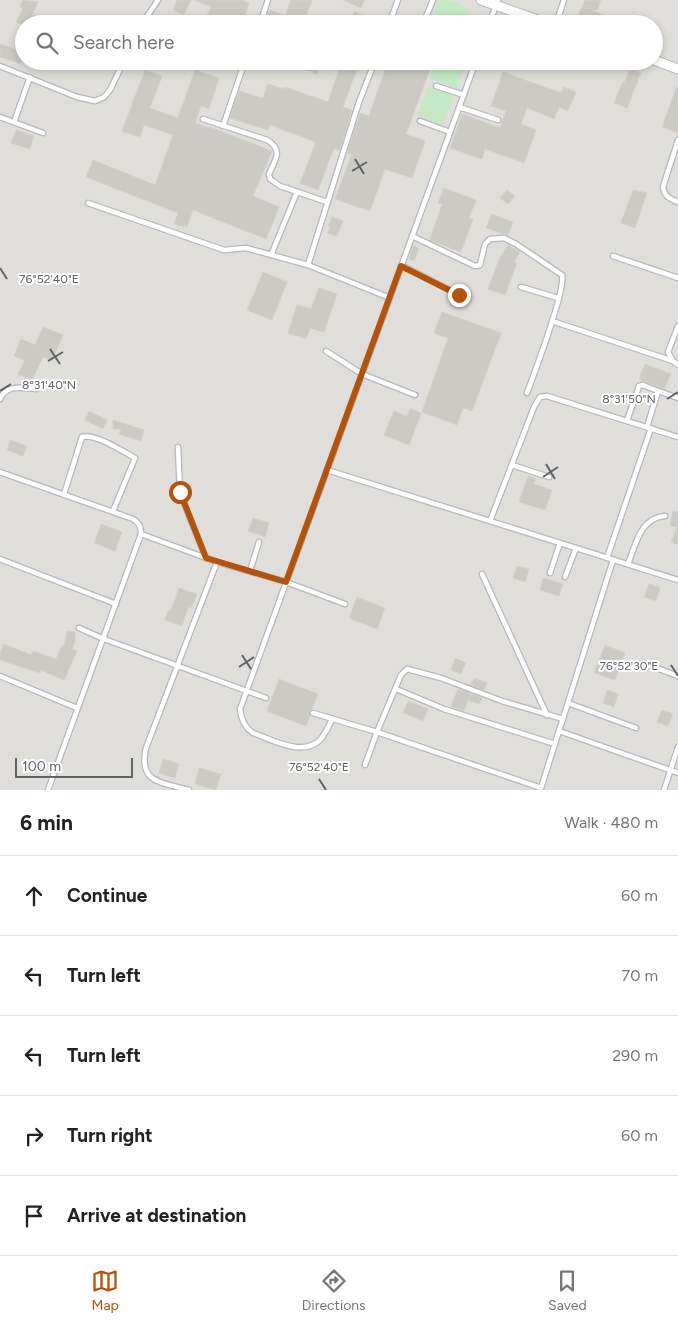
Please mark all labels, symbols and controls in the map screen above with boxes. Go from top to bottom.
search box [15,15,663,70]
icon: search [33,29,61,57]
text: Search here [73,31,175,54]
text: 76°52'40"E [19,272,79,286]
route end [448,284,471,307]
text: 8°31'40"N [22,378,76,392]
text: 8°31'50"N [602,392,656,406]
route start [169,481,192,504]
text: 76°52'30"E [600,659,658,673]
scale bar [15,755,132,778]
text: 100 m [22,758,61,775]
text: 76°52'40"E [289,760,349,774]
text: 6 min [20,810,73,835]
text: Walk · 480 m [564,813,658,832]
icon: ahead [20,882,48,910]
text: Continue [67,884,147,907]
text: 60 m [621,886,658,905]
icon: left [20,962,48,990]
text: Turn left [67,964,141,987]
text: 70 m [622,966,658,985]
icon: left [20,1042,48,1070]
text: Turn left [67,1044,141,1067]
text: 290 m [612,1046,658,1065]
icon: right [20,1122,48,1150]
text: Turn right [67,1124,153,1147]
text: 60 m [621,1126,658,1145]
icon: arrive [20,1202,48,1230]
text: Arrive at destination [67,1204,246,1227]
tab: Map [91,1267,119,1314]
tab: Directions [302,1267,366,1314]
tab: Saved [548,1267,587,1314]

